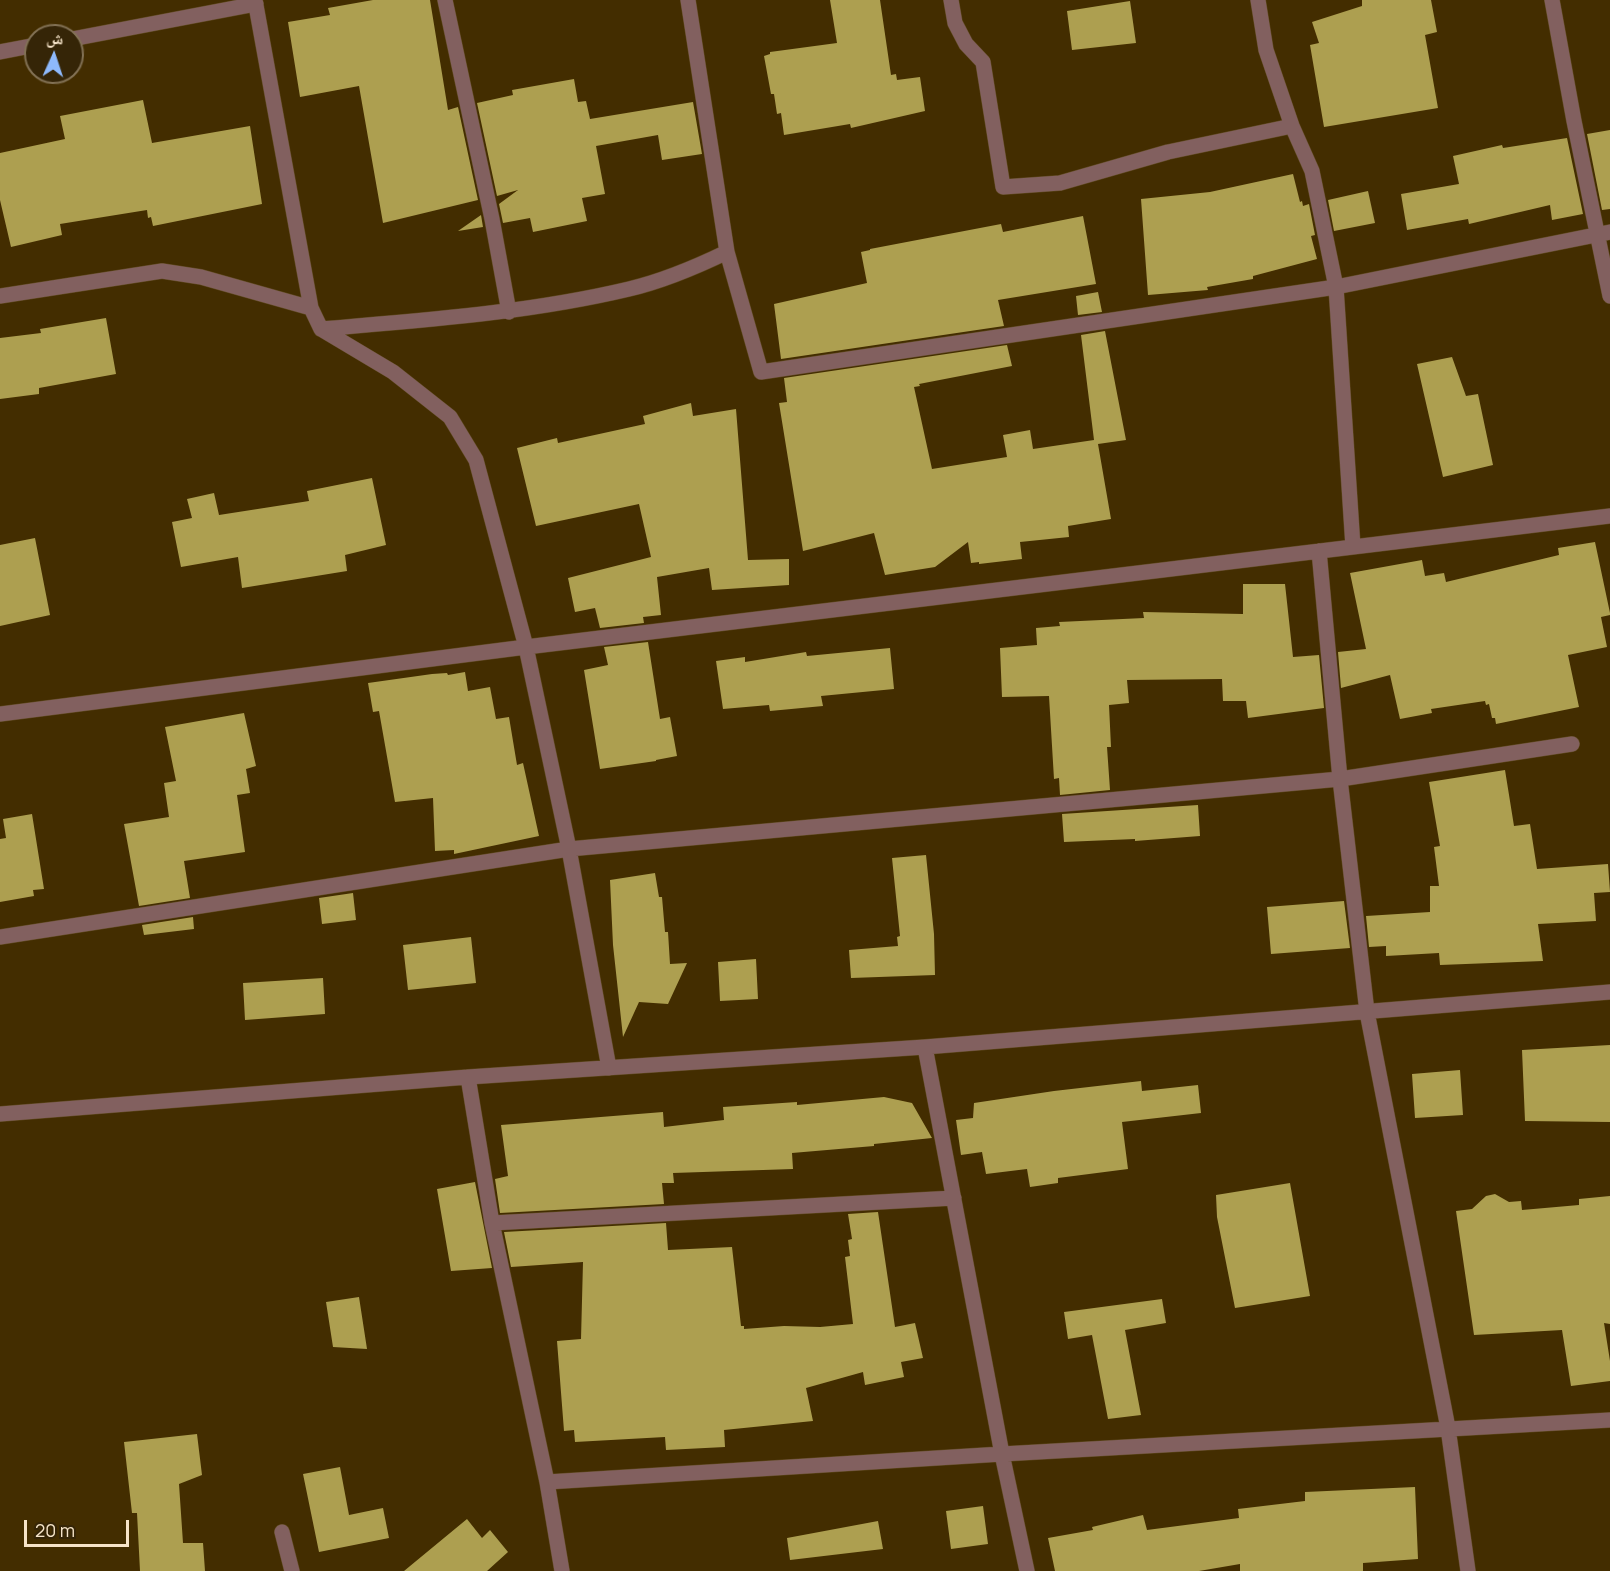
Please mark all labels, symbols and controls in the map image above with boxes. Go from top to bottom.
north arrow [24,24,84,84]
text: ش [46,27,64,49]
scale bar [27,1508,132,1546]
text: 20 m [35,1518,75,1542]

